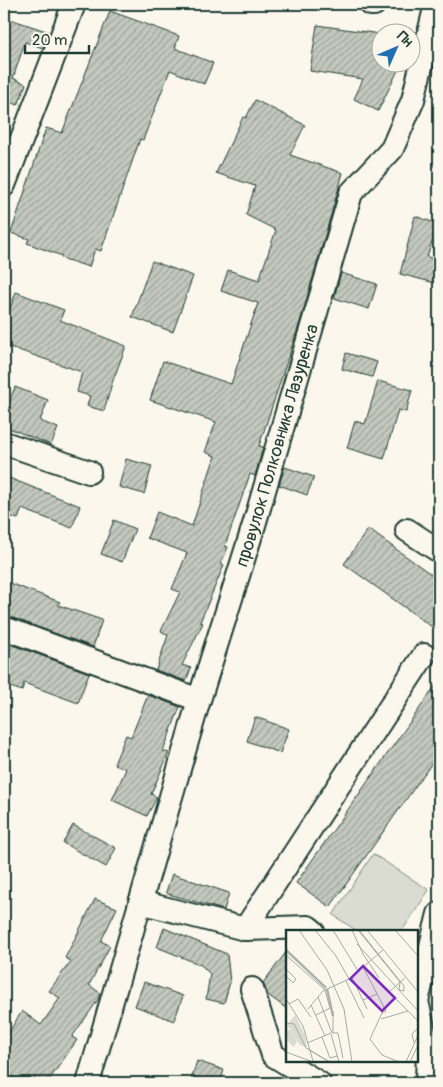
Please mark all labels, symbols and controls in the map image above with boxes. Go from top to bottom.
scale bar [25,22,89,54]
north arrow [370,22,420,72]
text: Пн [393,28,416,51]
text: 20 m [32,31,67,50]
street label: провулок Полковника Лазуренка [230,321,324,570]
inset map [286,930,418,1062]

